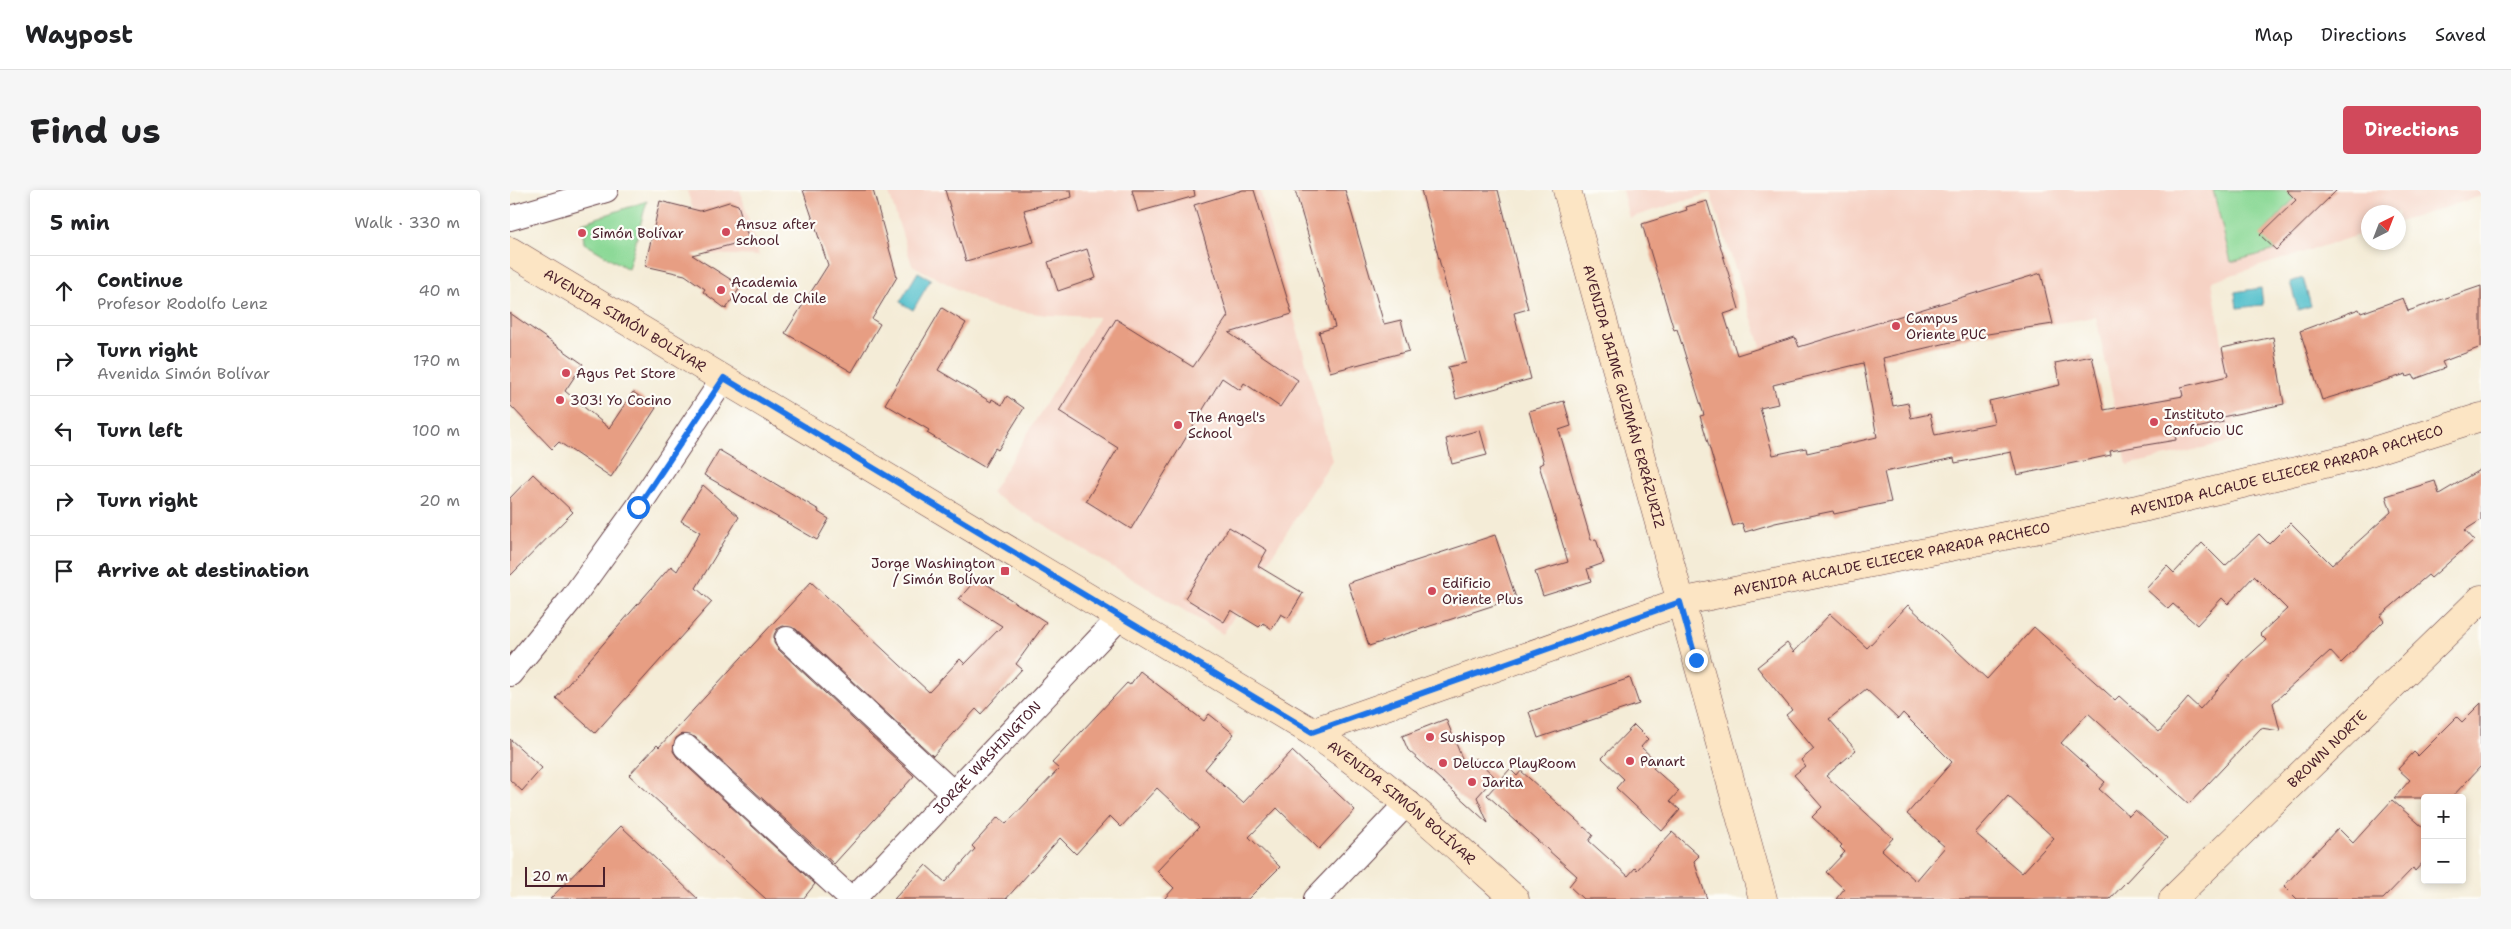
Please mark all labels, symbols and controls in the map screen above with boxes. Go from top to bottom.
text: Waypost [25,19,133,51]
text: Map [2255,23,2293,47]
text: Directions [2321,23,2407,47]
text: Saved [2435,23,2486,47]
button: Directions [2343,106,2481,154]
text: Find us [30,107,161,154]
north arrow [2361,205,2406,250]
text: 5 min [50,209,110,237]
text: Walk · 330 m [354,212,460,233]
place label: Ansuz after school [736,215,816,249]
place label: Simón Bolívar [592,224,685,242]
marker: Ansuz after school [720,226,732,238]
marker: Simón Bolívar [576,227,588,239]
street label: AVENIDA JAIME GUZMÁN ERRÁZURIZ [1579,263,1669,530]
street label: AVENIDA SIMÓN BOLÍVAR [540,264,710,376]
text: Continue [97,268,183,293]
place label: Academia Vocal de Chile [731,273,827,307]
icon: ahead [50,277,78,305]
text: 40 m [418,280,460,301]
marker: Academia Vocal de Chile [715,284,727,296]
text: Profesor Rodolfo Lenz [97,293,268,314]
place label: Campus Oriente PUC [1906,309,1987,343]
marker: Campus Oriente PUC [1890,320,1902,332]
text: Turn right [97,338,198,363]
icon: right [50,347,78,375]
text: 170 m [413,350,460,371]
text: Avenida Simón Bolívar [97,363,270,384]
place label: Agus Pet Store [576,364,676,382]
marker: Agus Pet Store [560,367,572,379]
place label: 303! Yo Cocino [570,391,671,409]
marker: 303! Yo Cocino [554,394,566,406]
place label: Instituto Confucio UC [2164,405,2244,439]
place label: The Angel's School [1188,408,1265,442]
marker: Instituto Confucio UC [2148,416,2160,428]
icon: left [50,417,78,445]
text: Turn left [97,418,183,443]
marker: The Angel's School [1172,419,1184,431]
text: 100 m [412,420,460,441]
street label: AVENIDA ALCALDE ELIECER PARADA PACHECO [2128,421,2445,519]
icon: right [50,487,78,515]
text: Turn right [97,488,198,513]
text: 20 m [419,490,460,511]
route start [627,496,650,519]
street label: AVENIDA ALCALDE ELIECER PARADA PACHECO [1731,518,2052,600]
place label: Jorge Washington / Simón Bolívar [871,554,995,588]
icon: arrive [50,557,78,585]
text: Arrive at destination [97,558,309,583]
marker: Jorge Washington / Simón Bolívar [999,565,1011,577]
place label: Edificio Oriente Plus [1442,574,1524,608]
marker: Edificio Oriente Plus [1426,585,1438,597]
route end [1685,649,1708,672]
street label: JORGE WASHINGTON [929,697,1045,818]
street label: BROWN NORTE [2283,706,2371,792]
place label: Sushispop [1440,728,1505,746]
marker: Sushispop [1424,731,1436,743]
street label: AVENIDA SIMÓN BOLÍVAR [1324,736,1480,868]
place label: Panart [1640,752,1685,770]
place label: Delucca PlayRoom [1453,754,1576,772]
marker: Panart [1624,755,1636,767]
marker: Delucca PlayRoom [1437,757,1449,769]
place label: Jarita [1482,773,1523,791]
marker: Jarita [1466,776,1478,788]
map controls [2421,794,2466,884]
button: + [2421,794,2466,839]
button: − [2421,839,2466,884]
scale bar [525,864,605,887]
text: 20 m [532,867,568,885]

